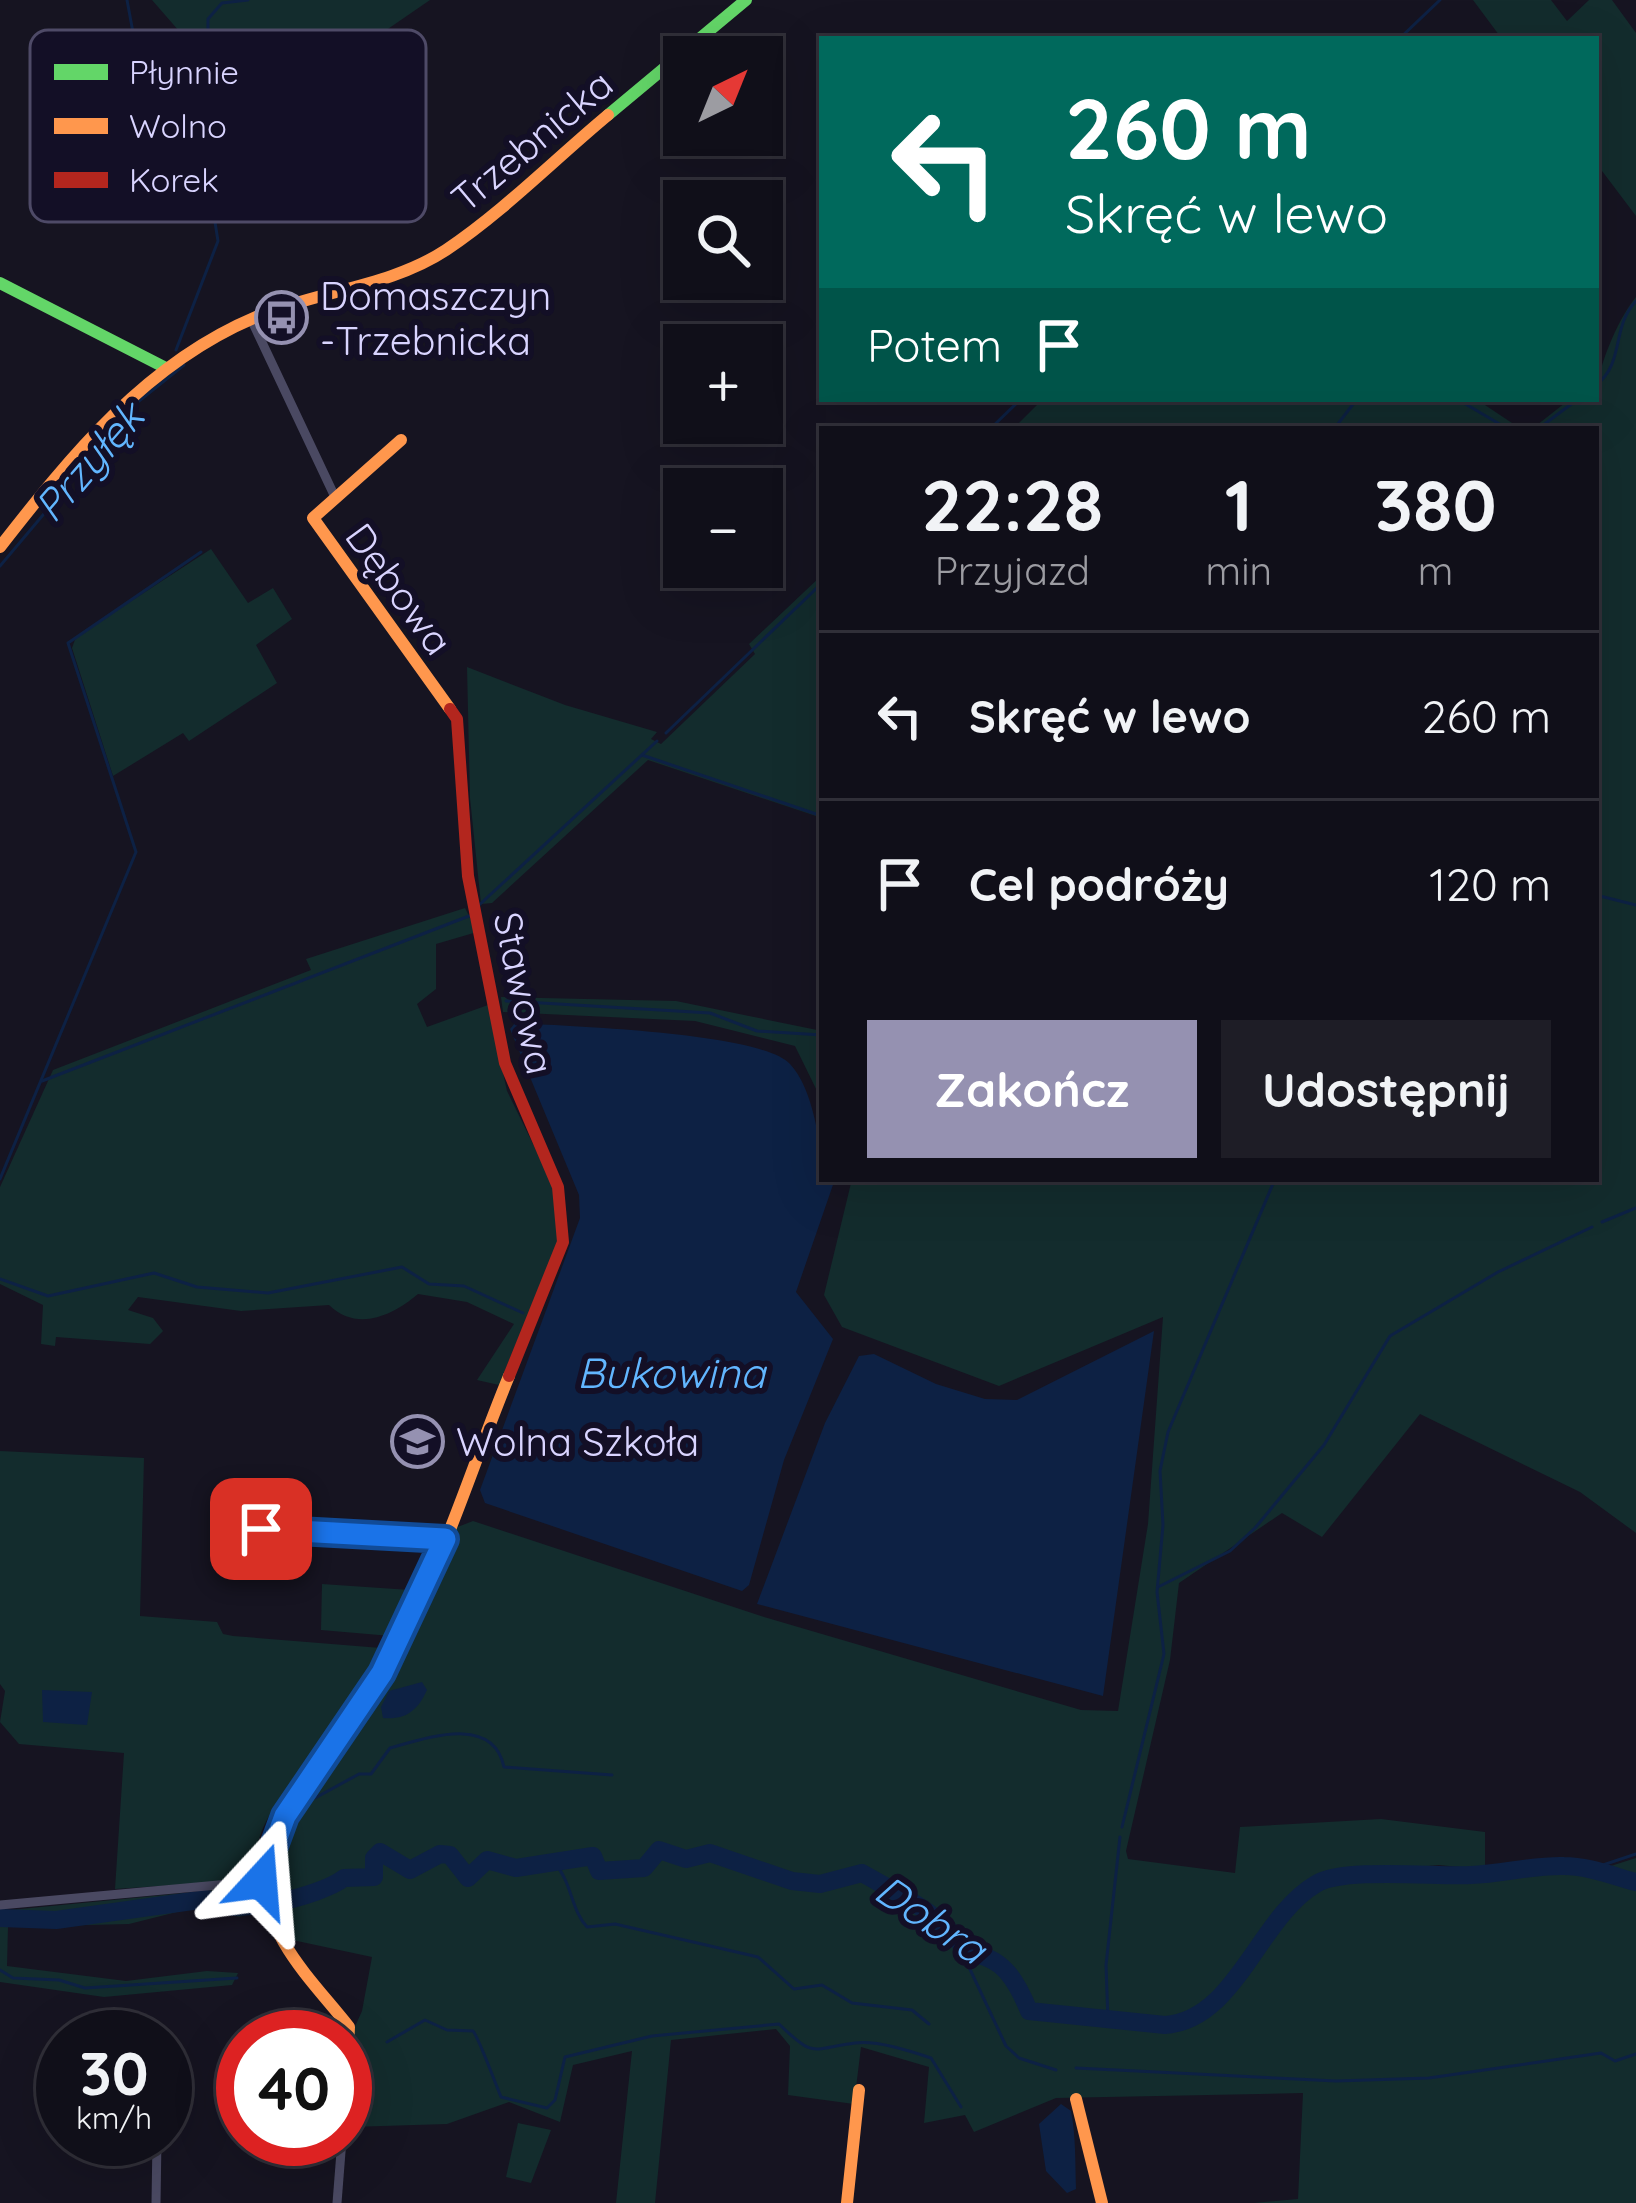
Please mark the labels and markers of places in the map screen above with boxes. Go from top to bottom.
place label: Domaszczyn -Trzebnicka [320,271,551,365]
bus stop icon: Domaszczyn -Trzebnicka [253,290,309,346]
school or university icon: Wolna Szkoła [389,1414,445,1470]
place label: Wolna Szkoła [456,1417,699,1466]
pin [210,1478,312,1580]

